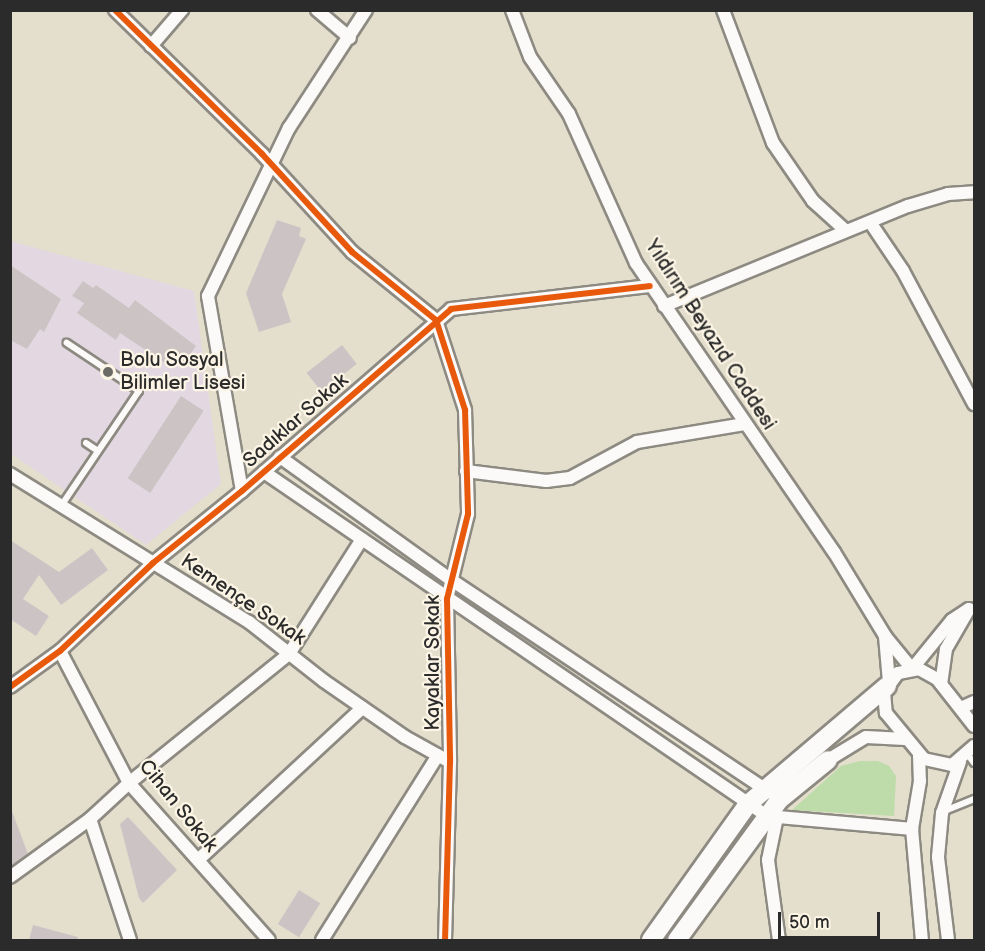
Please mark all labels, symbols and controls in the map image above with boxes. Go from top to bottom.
street label: Yıldırım Beyazıd Caddesi [639,235,781,435]
place label: Bolu Sosyal Bilimler Lisesi [120,348,245,395]
marker: Bolu Sosyal Bilimler Lisesi [101,365,115,379]
street label: Sadıklar Sokak [238,369,354,473]
street label: Kemençe Sokak [176,549,310,651]
street label: Kayaklar Sokak [421,595,445,731]
street label: Cihan Sokak [133,755,223,857]
scale bar [781,900,883,938]
text: 50 m [789,912,830,933]

